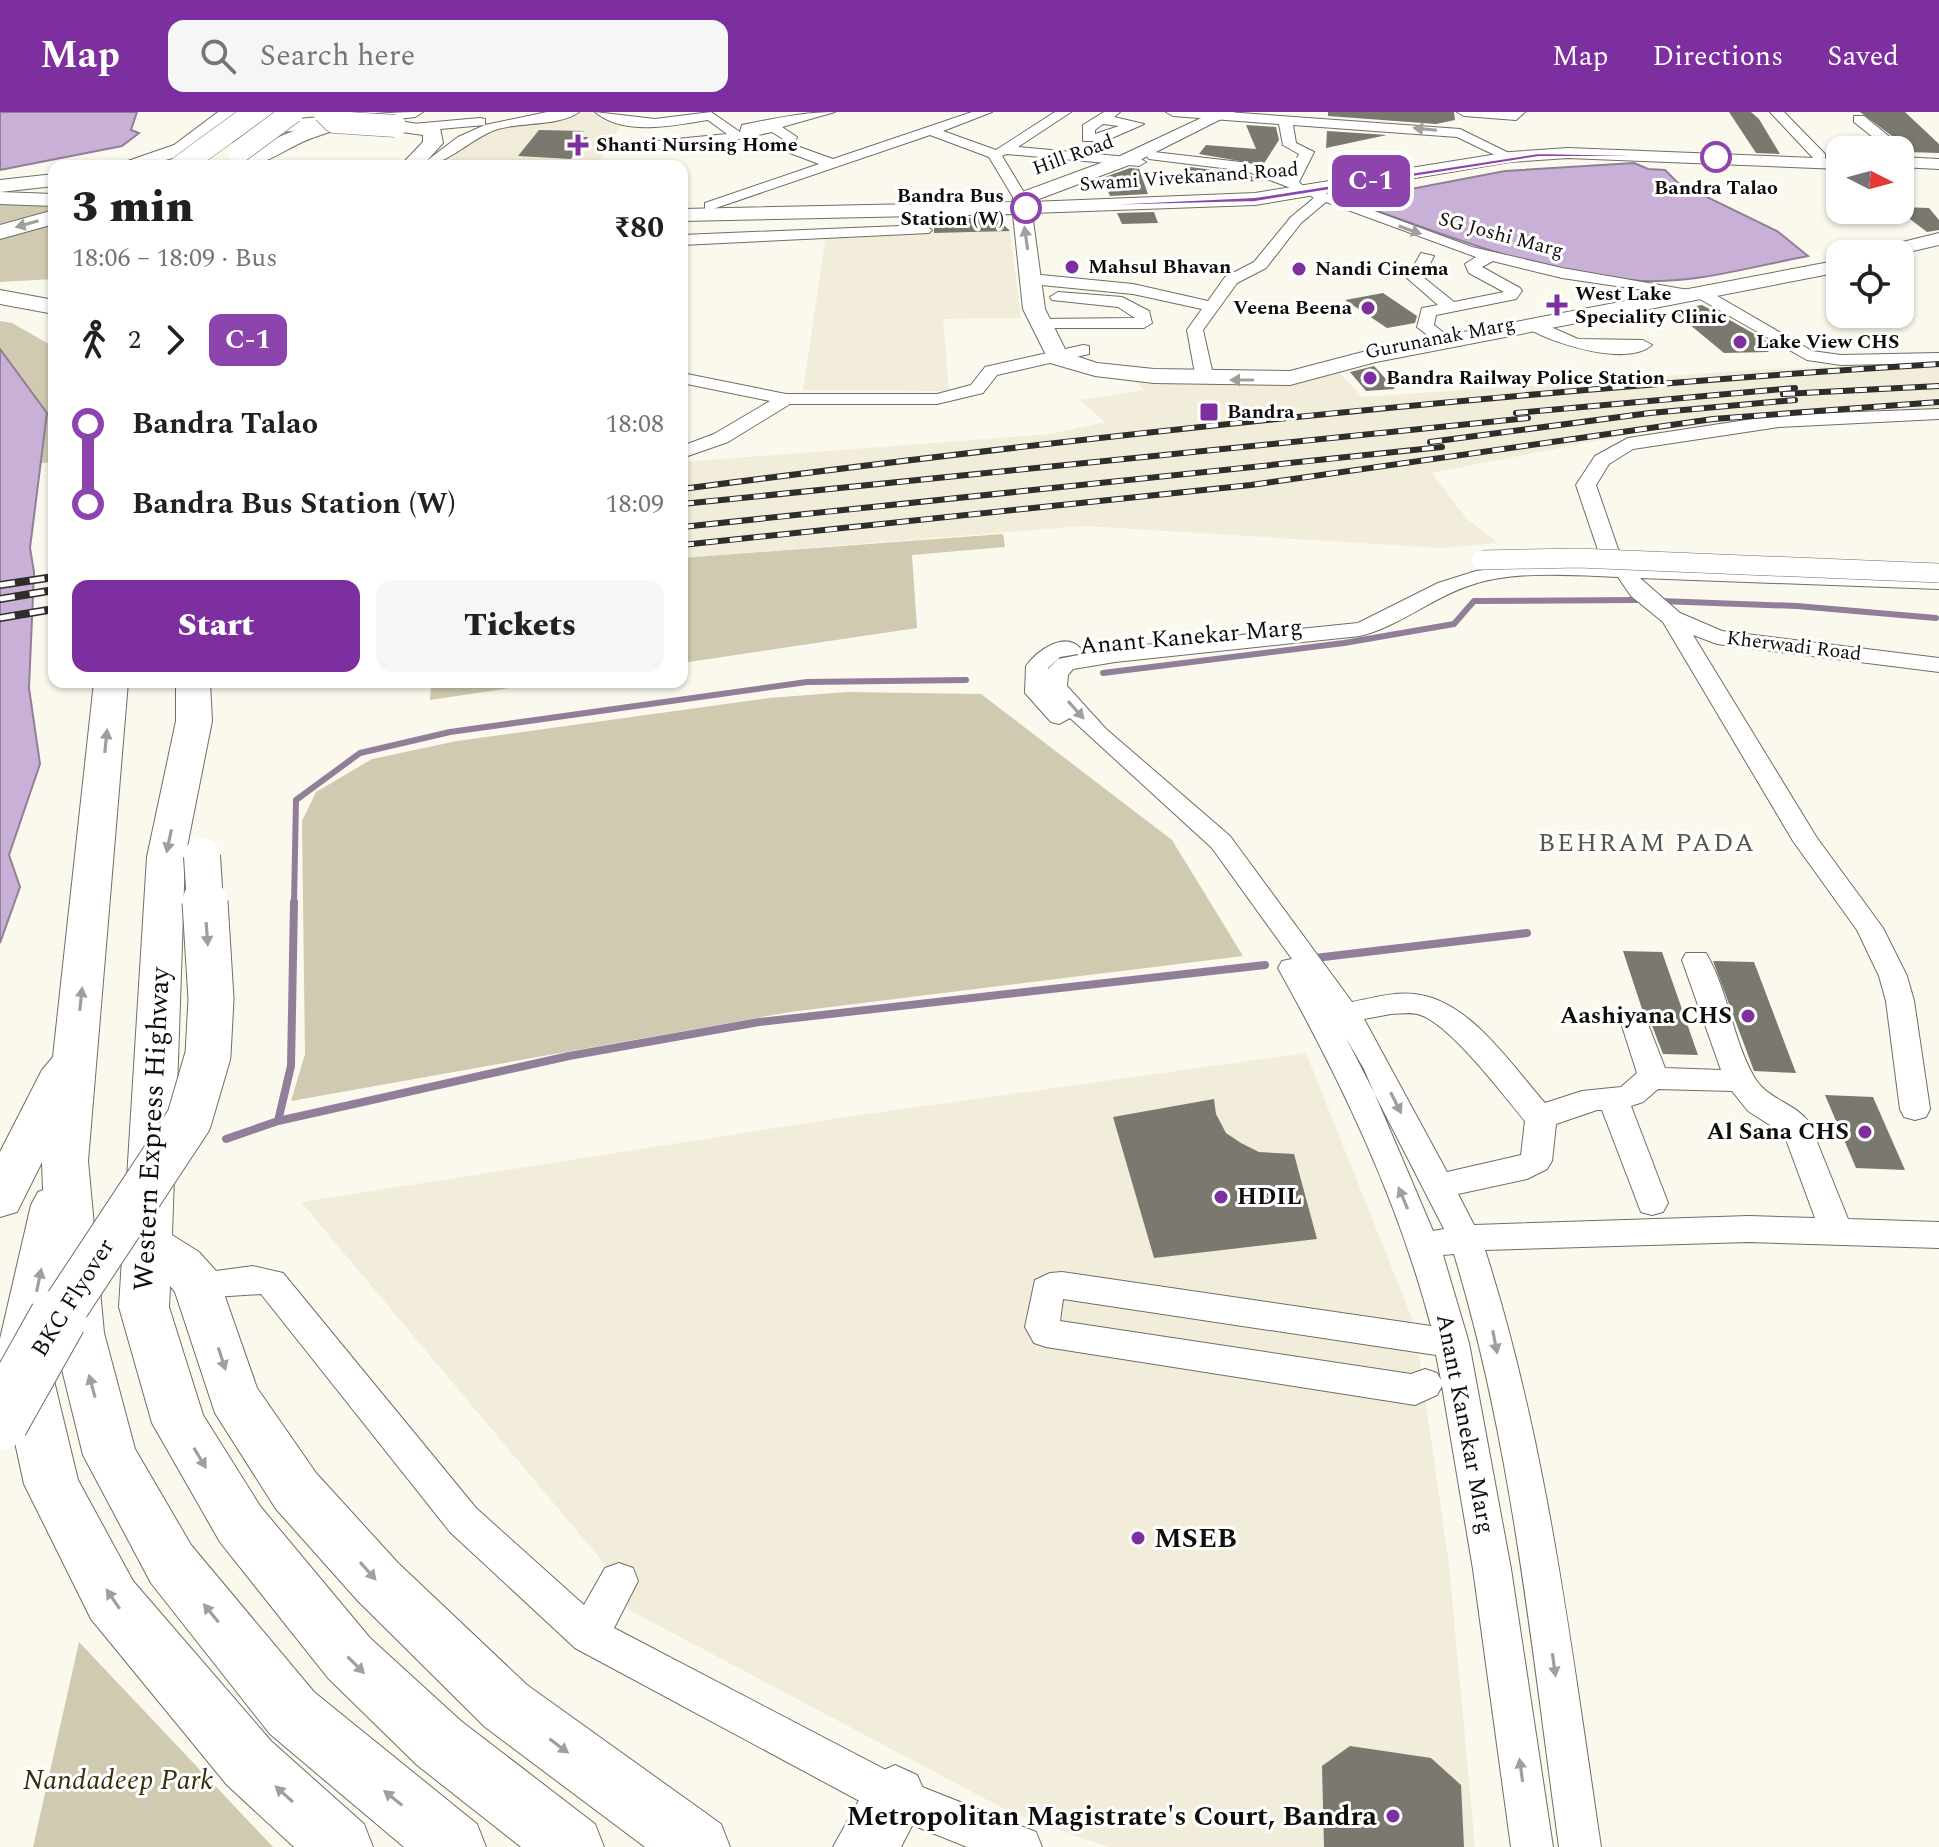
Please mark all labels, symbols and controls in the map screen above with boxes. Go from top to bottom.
search box [168,20,728,92]
text: Map [40,27,120,85]
text: Search here [260,33,415,79]
icon: search [196,34,240,78]
text: Map [1552,35,1609,78]
text: Directions [1653,35,1783,78]
text: Saved [1827,35,1899,78]
one-way arrow [1412,122,1437,135]
street label: Hill Road [1028,126,1118,184]
place label: Shanti Nursing Home [596,130,798,160]
marker: Shanti Nursing Home [567,134,589,156]
north arrow [1826,136,1914,224]
map controls [1826,136,1914,328]
marker: Bandra Talao [1701,142,1731,172]
street label: Swami Vivekanand Road [1079,154,1299,200]
line badge: C-1 [1325,155,1417,207]
text: C-1 [1348,159,1394,202]
place label: Bandra Talao [1654,173,1778,203]
text: 3 min [72,174,194,241]
place label: Bandra Bus Station (W) [897,181,1004,234]
marker: Bandra Bus Station (W) [1011,193,1041,223]
street label: SG Joshi Marg [1435,204,1567,266]
text: ₹80 [614,205,664,251]
one-way arrow [14,218,38,231]
one-way arrow [1019,225,1032,250]
one-way arrow [1399,225,1423,237]
text: 18:06 – 18:09 · Bus [72,238,277,278]
button: locate [1826,240,1914,328]
place label: Mahsul Bhavan [1088,252,1231,282]
place label: Nandi Cinema [1315,254,1449,284]
marker: Mahsul Bhavan [1063,258,1081,276]
marker: Nandi Cinema [1290,260,1308,278]
place label: West Lake Speciality Clinic [1575,279,1727,332]
place label: Veena Beena [1233,293,1353,323]
marker: West Lake Speciality Clinic [1546,294,1568,316]
marker: Veena Beena [1359,299,1377,317]
street label: Gurunanak Marg [1362,309,1518,367]
icon: walk [72,318,116,362]
icon: forward [153,318,197,362]
text: C-1 [225,318,271,361]
text: 2 [128,320,141,360]
place label: Lake View CHS [1756,327,1899,357]
marker: Lake View CHS [1731,333,1749,351]
place label: Bandra Railway Police Station [1386,363,1665,393]
marker: Bandra Railway Police Station [1361,369,1379,387]
one-way arrow [1229,374,1255,386]
place label: Bandra [1227,397,1295,427]
text: Bandra Talao [132,401,318,447]
marker: Bandra [1198,401,1220,423]
text: 18:08 [605,404,664,444]
text: Bandra Bus Station (W) [132,481,456,527]
text: 18:09 [605,484,664,524]
button: Start [72,580,360,672]
button: Tickets [376,580,664,672]
street label: Anant Kanekar Marg [1078,609,1304,665]
street label: Kherwadi Road [1725,623,1863,669]
one-way arrow [1066,700,1084,719]
one-way arrow [99,728,112,753]
district label: BEHRAM PADA [1538,823,1756,863]
one-way arrow [162,829,175,854]
one-way arrow [201,922,214,947]
street label: Western Express Highway [122,964,182,1292]
one-way arrow [74,986,87,1011]
place label: Aashiyana CHS [1560,998,1732,1034]
marker: Aashiyana CHS [1739,1007,1757,1025]
one-way arrow [1390,1092,1403,1115]
place label: Al Sana CHS [1706,1114,1849,1150]
marker: Al Sana CHS [1856,1123,1874,1141]
place label: HDIL [1237,1179,1302,1215]
one-way arrow [1396,1186,1409,1210]
marker: HDIL [1212,1188,1230,1206]
street label: BKC Flyover [22,1232,124,1364]
one-way arrow [33,1267,46,1292]
street label: Anant Kanekar Marg [1426,1311,1504,1537]
one-way arrow [1490,1330,1502,1355]
one-way arrow [216,1347,229,1371]
one-way arrow [86,1373,98,1398]
one-way arrow [192,1446,207,1469]
place label: MSEB [1154,1517,1237,1560]
marker: MSEB [1129,1529,1147,1547]
one-way arrow [359,1561,377,1580]
one-way arrow [106,1588,121,1609]
one-way arrow [203,1603,220,1624]
one-way arrow [1548,1653,1561,1678]
one-way arrow [346,1655,365,1673]
one-way arrow [549,1738,569,1754]
one-way arrow [1514,1757,1527,1782]
park label: Nandadeep Park [23,1759,213,1802]
one-way arrow [274,1786,293,1804]
one-way arrow [383,1790,403,1807]
place label: Metropolitan Magistrate's Court, Bandra [846,1795,1378,1838]
marker: Metropolitan Magistrate's Court, Bandra [1384,1807,1402,1825]

